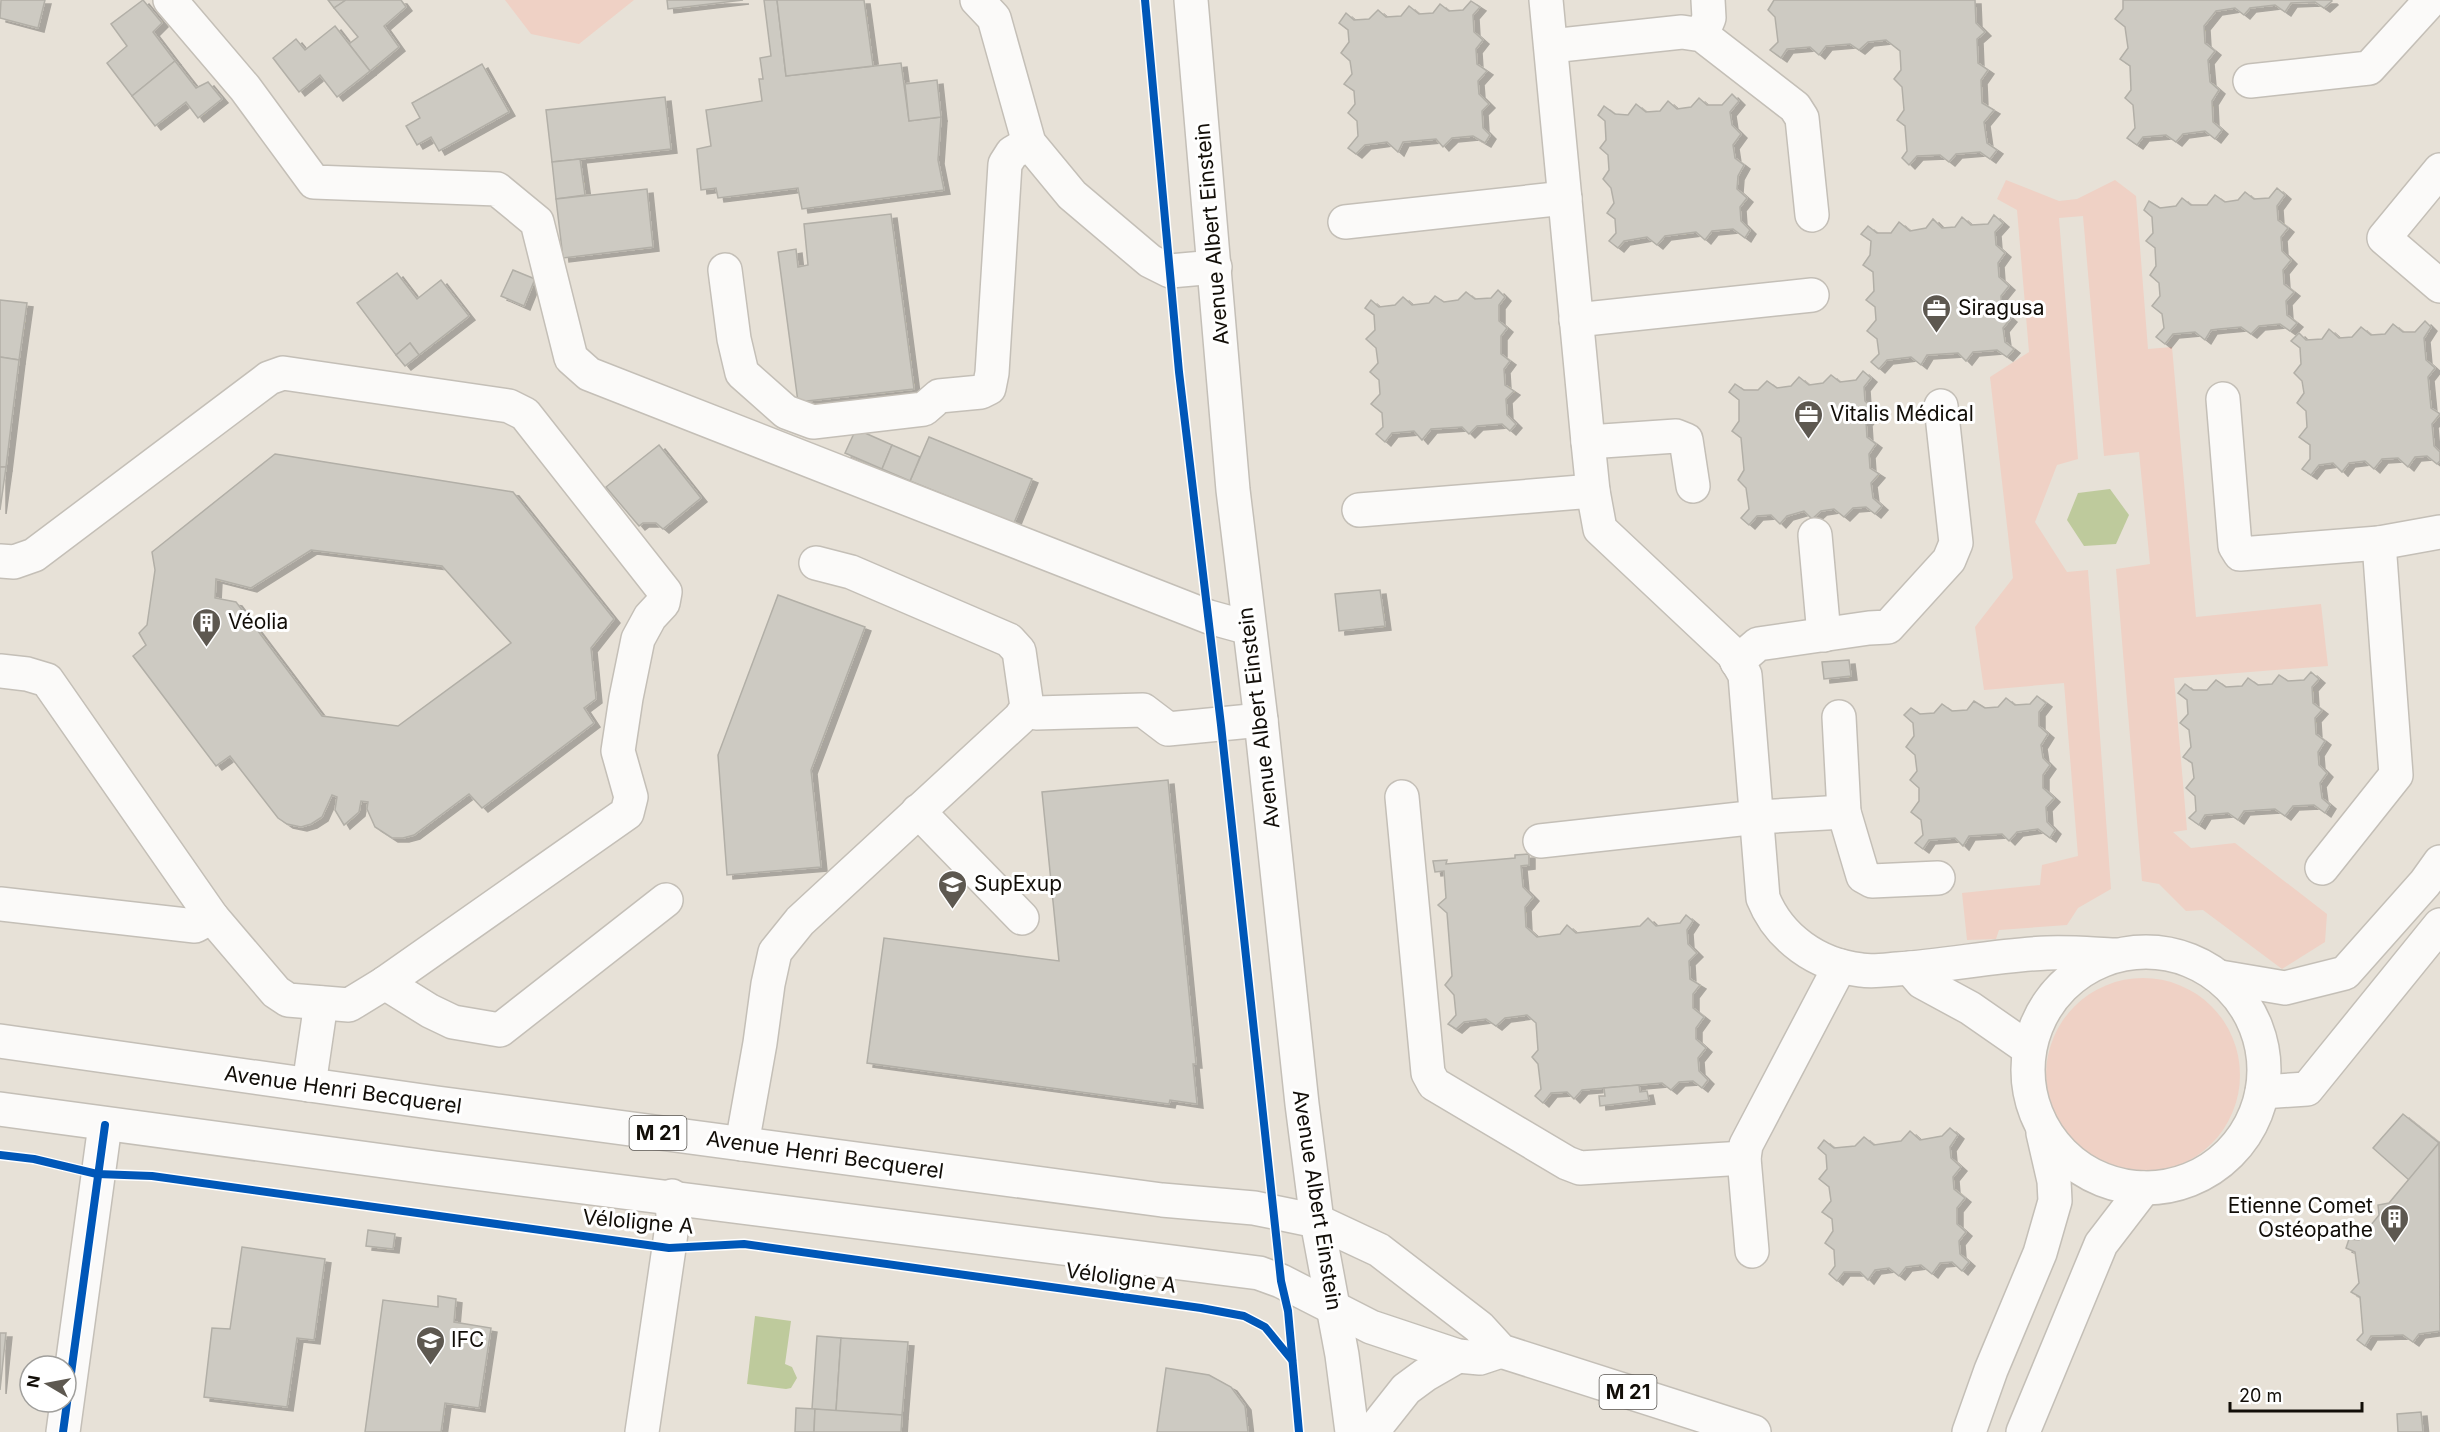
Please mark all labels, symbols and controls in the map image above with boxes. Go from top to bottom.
street label: Avenue Albert Einstein [1189,122,1234,346]
office icon: Siragusa [1921,292,1953,334]
place label: Siragusa [1958,295,2044,320]
office icon: Vitalis Médical [1793,398,1825,440]
place label: Vitalis Médical [1830,401,1974,426]
building icon: Véolia [191,606,223,648]
street label: Avenue Albert Einstein [1233,606,1284,830]
place label: Véolia [228,609,288,634]
school or university icon: SupExup [937,868,969,910]
place label: SupExup [974,871,1062,896]
street label: Avenue Henri Becquerel [223,1060,463,1119]
street label: Avenue Albert Einstein [1288,1088,1347,1312]
road number: M 21 [630,1116,686,1150]
street label: Avenue Henri Becquerel [705,1125,945,1184]
place label: Etienne Comet Ostéopathe [2228,1193,2373,1242]
building icon: Etienne Comet Ostéopathe [2378,1202,2410,1244]
street label: Véloligne A [581,1204,695,1239]
street label: Véloligne A [1064,1257,1178,1298]
school or university icon: IFC [414,1324,446,1366]
place label: IFC [451,1327,484,1352]
north arrow [18,1354,78,1414]
text: N [22,1374,44,1389]
road number: M 21 [1600,1375,1656,1409]
scale bar [2230,1375,2362,1413]
text: 20 m [2239,1385,2282,1406]

